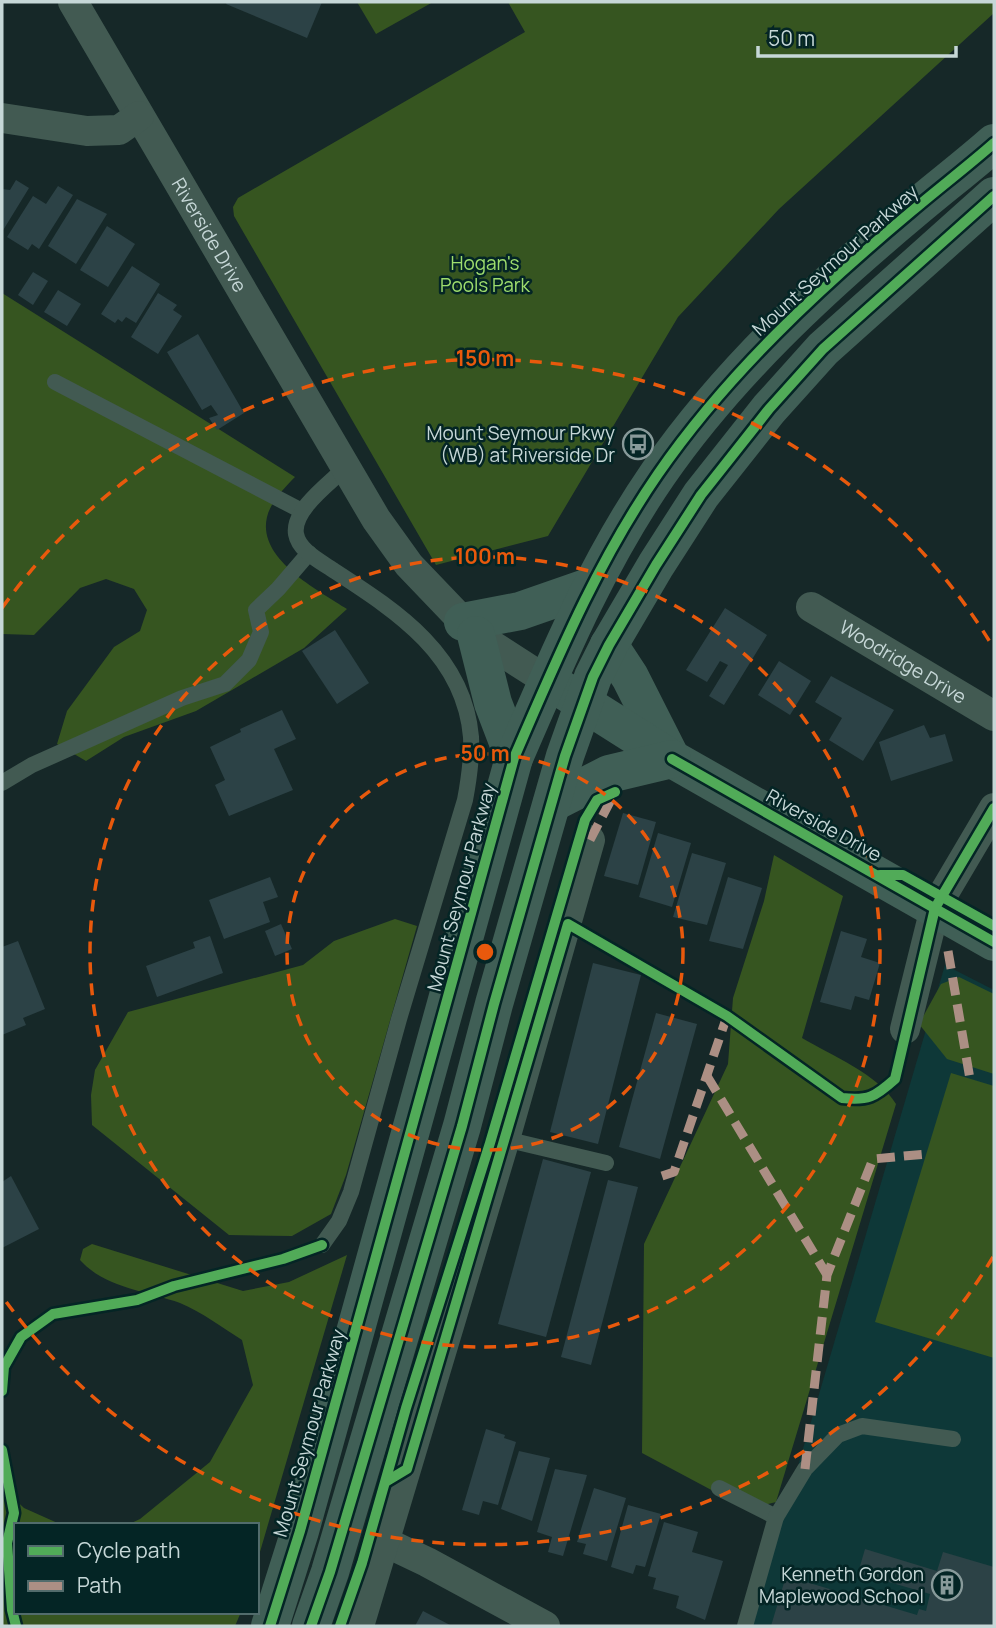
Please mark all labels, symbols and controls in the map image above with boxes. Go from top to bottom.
scale bar [758,14,956,58]
text: 50 m [768,24,815,52]
street label: Riverside Drive [166,173,253,297]
street label: Mount Seymour Parkway [746,178,924,342]
park label: Hogan's Pools Park [440,250,531,298]
text: 150 m [456,344,514,372]
place label: Mount Seymour Pkwy (WB) at Riverside Dr [427,420,615,468]
bus stop icon: Mount Seymour Pkwy (WB) at Riverside Dr [621,427,655,461]
text: 100 m [455,542,515,570]
street label: Woodridge Drive [835,614,971,710]
text: 50 m [460,739,510,767]
street label: Mount Seymour Parkway [421,780,501,994]
street label: Riverside Drive [762,783,886,867]
centre of rings [473,940,497,964]
street label: Mount Seymour Parkway [267,1326,351,1540]
legend [14,1523,259,1614]
text: Cycle path [77,1536,180,1564]
place label: Kenneth Gordon Maplewood School [759,1561,924,1609]
building icon: Kenneth Gordon Maplewood School [930,1568,964,1602]
text: Path [77,1571,122,1599]

